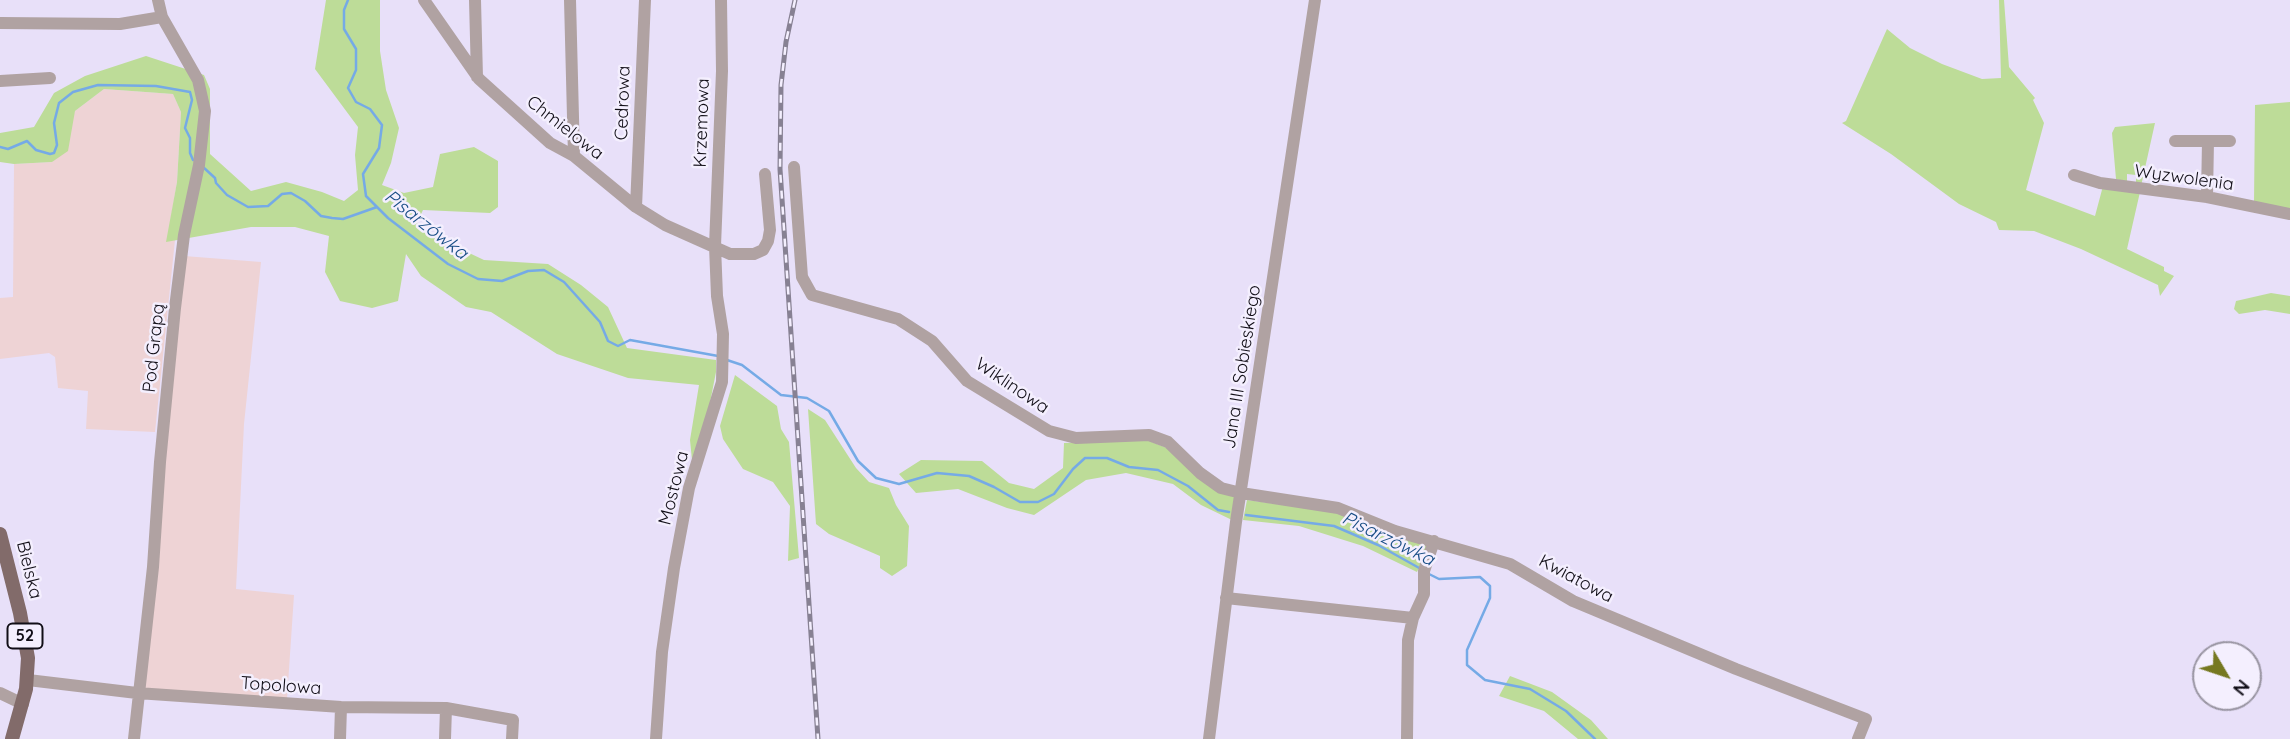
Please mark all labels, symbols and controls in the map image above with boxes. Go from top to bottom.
street label: Cedrowa [611,65,635,141]
street label: Krzemowa [690,78,714,168]
street label: Chmielowa [522,91,608,165]
street label: Wyzwolenia [2133,160,2235,196]
water label: Pisarzówka [380,185,472,265]
street label: Jana III Sobieskiego [1218,284,1266,450]
street label: Pod Grapą [139,303,169,393]
street label: Wiklinowa [971,353,1053,419]
street label: Mostowa [654,449,694,527]
water label: Pisarzówka [1338,507,1438,571]
street label: Bielska [11,539,47,601]
street label: Kwiatowa [1535,550,1617,608]
road number: 52 [8,624,42,649]
north arrow [2192,641,2262,711]
street label: Topolowa [240,672,322,700]
text: N [2228,675,2255,701]

